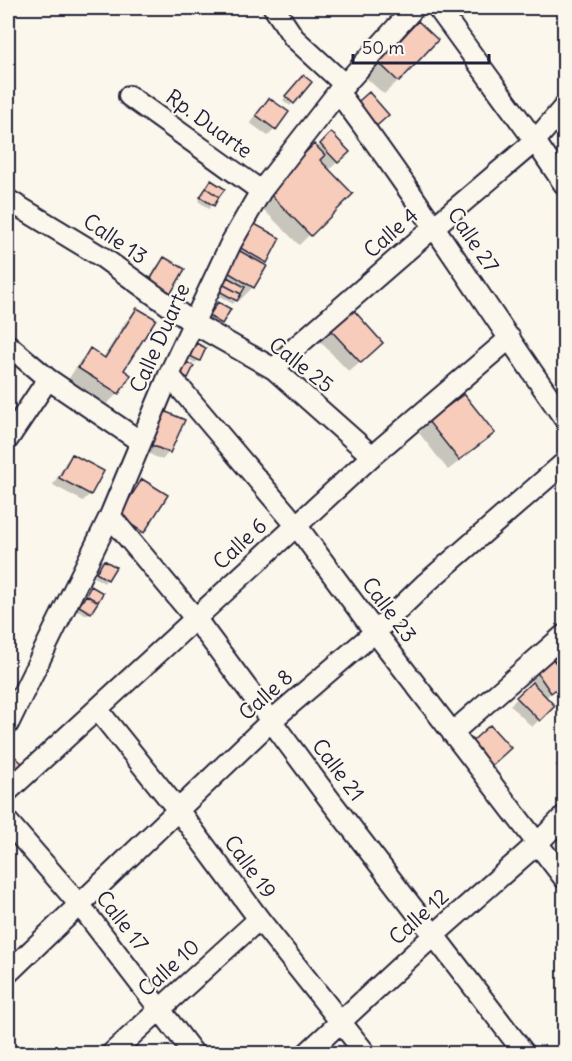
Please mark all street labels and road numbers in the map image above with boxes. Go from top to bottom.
street label: Rp. Duarte [161,83,258,164]
street label: Calle 4 [358,202,423,264]
street label: Calle 27 [442,202,505,278]
street label: Calle 13 [78,207,153,270]
street label: Calle Duarte [123,279,196,397]
street label: Calle 25 [263,331,339,398]
street label: Calle 6 [207,512,272,575]
street label: Calle 23 [356,572,423,648]
street label: Calle 8 [233,663,298,726]
street label: Calle 21 [306,733,371,806]
street label: Calle 19 [218,830,282,904]
street label: Calle 12 [383,883,454,950]
street label: Calle 17 [90,885,155,957]
street label: Calle 10 [132,933,205,1002]

